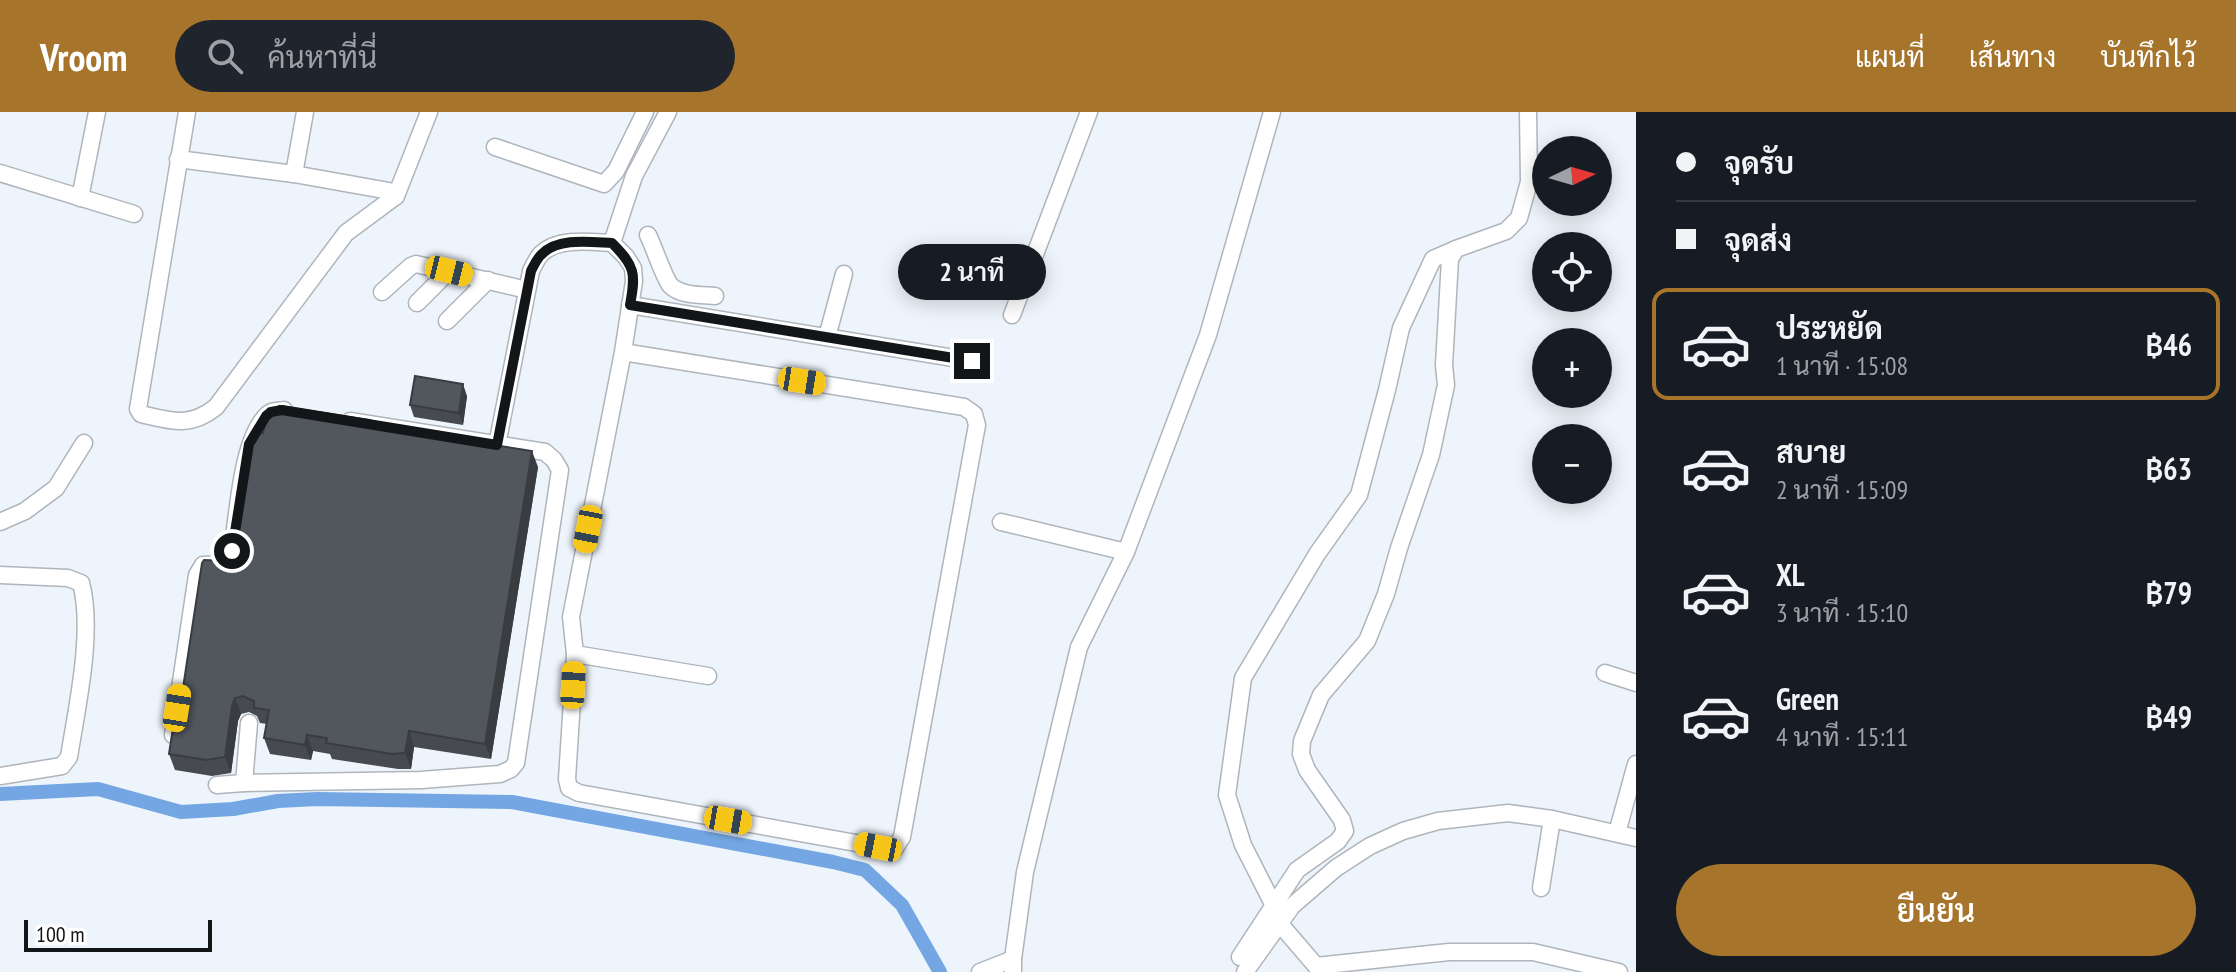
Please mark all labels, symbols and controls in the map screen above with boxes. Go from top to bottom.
search box [175,20,735,92]
text: Vroom [40,32,127,81]
icon: search [203,34,247,78]
text: ค้นหาที่นี่ [267,37,377,76]
text: แผนที่ [1855,38,1925,75]
text: เส้นทาง [1969,38,2056,75]
text: บันทึกไว้ [2100,38,2196,75]
north arrow [1532,136,1612,216]
map controls [1532,136,1612,504]
text: จุดรับ [1724,143,1794,182]
text: จุดส่ง [1724,220,1792,259]
button: locate [1532,232,1612,312]
callout: 2 นาที [898,245,1046,301]
car [423,254,475,288]
text: 2 นาที [939,255,1005,288]
icon: car [1680,308,1752,380]
text: ประหยัด [1776,308,1883,347]
text: ฿46 [2145,325,2192,364]
button: + [1532,328,1612,408]
route end [954,343,990,379]
text: 1 นาที · 15:08 [1776,349,1908,382]
car [776,365,828,397]
button: − [1532,424,1612,504]
icon: car [1680,432,1752,504]
text: สบาย [1776,432,1846,471]
text: ฿63 [2145,449,2192,488]
text: 2 นาที · 15:09 [1776,473,1908,506]
car [572,503,604,555]
route start [214,533,250,569]
text: XL [1776,555,1805,594]
icon: car [1680,556,1752,628]
text: ฿79 [2145,573,2192,612]
text: 3 นาที · 15:10 [1776,596,1908,629]
car [560,660,586,710]
text: Green [1776,679,1839,718]
icon: car [1680,680,1752,752]
car [161,682,193,734]
text: ฿49 [2145,697,2192,736]
text: 4 นาที · 15:11 [1776,720,1908,753]
car [702,804,754,836]
car [852,831,904,863]
button: ยืนยัน [1676,864,2196,956]
scale bar [24,916,212,952]
text: 100 m [36,920,85,948]

